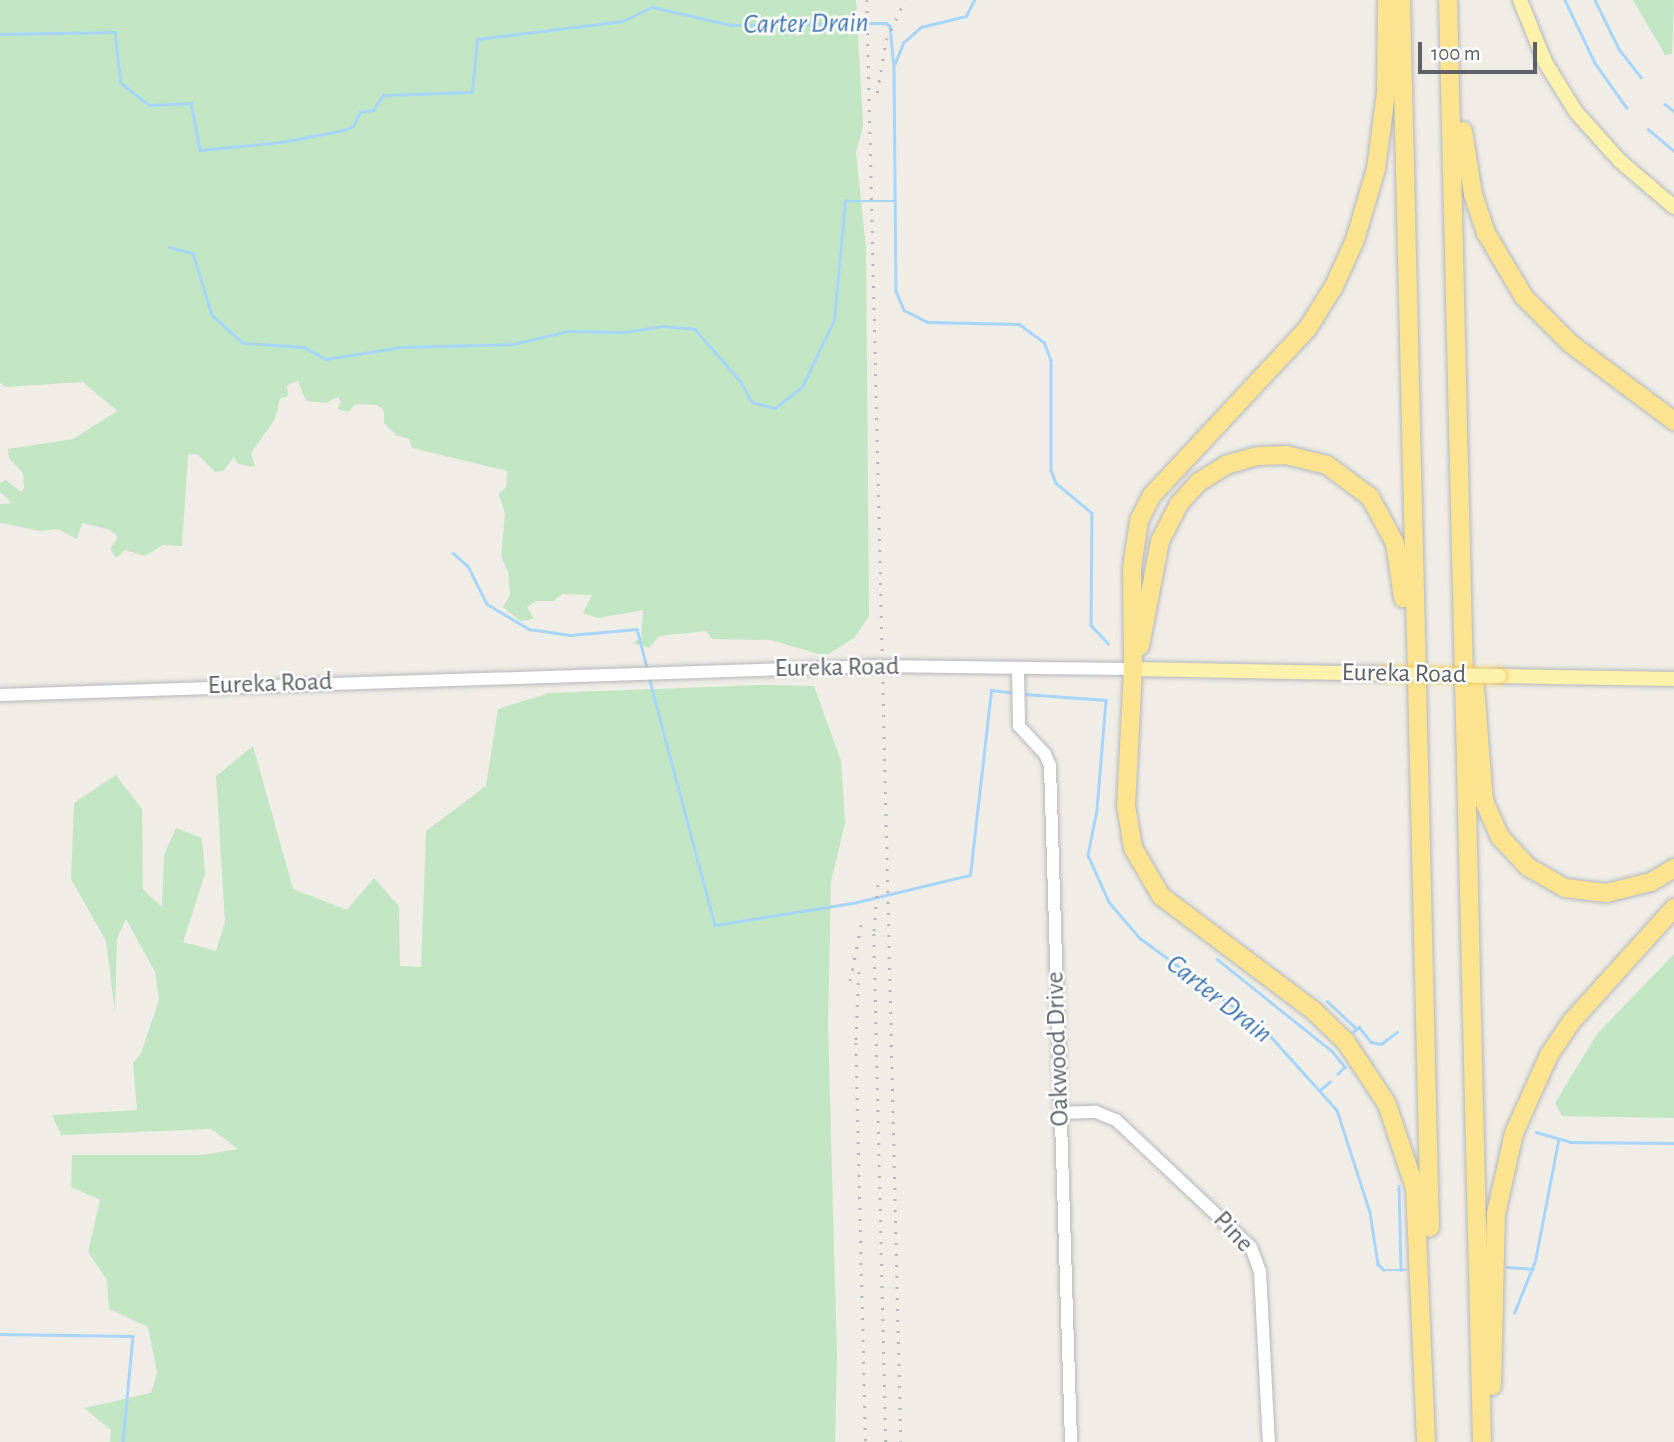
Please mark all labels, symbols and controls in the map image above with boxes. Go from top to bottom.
water label: Carter Drain [743,6,869,42]
scale bar [1422,28,1541,72]
text: 100 m [1431,43,1481,64]
street label: Eureka Road [774,651,900,685]
street label: Eureka Road [1341,657,1467,691]
street label: Eureka Road [207,666,333,702]
water label: Carter Drain [1159,947,1279,1051]
street label: Oakwood Drive [1040,971,1076,1127]
street label: Pine [1206,1205,1260,1259]

